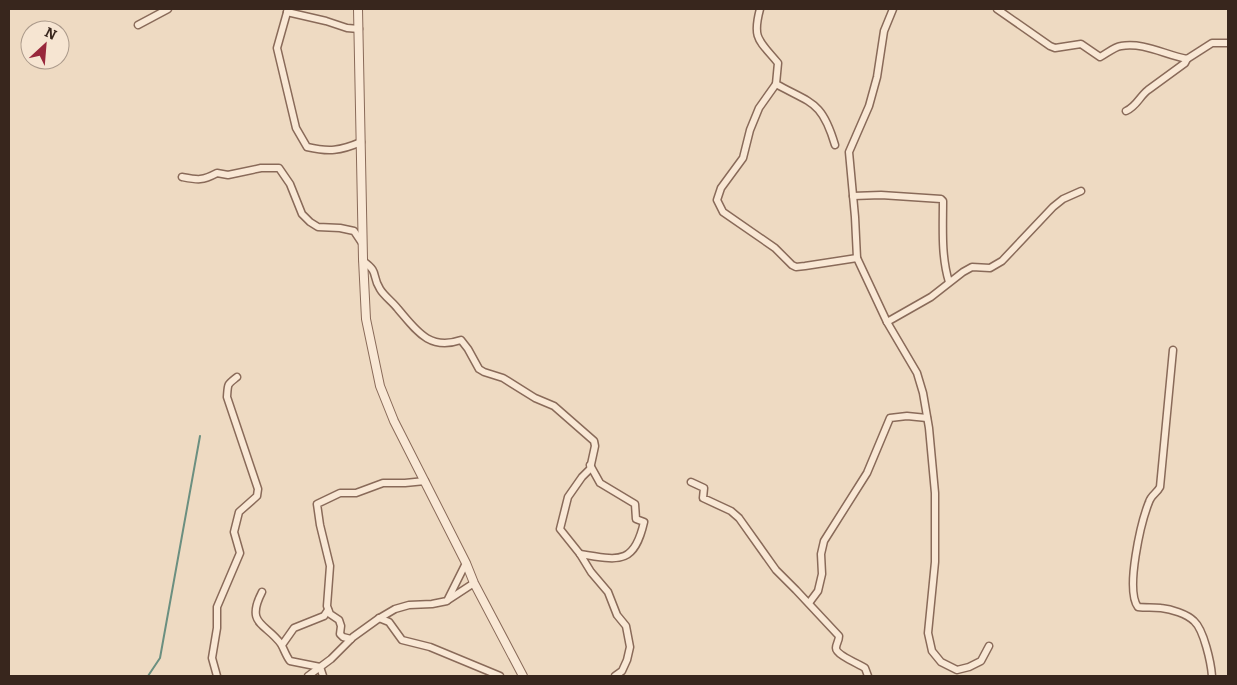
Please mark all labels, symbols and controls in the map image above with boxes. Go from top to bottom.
north arrow [20,20,70,70]
text: N [42,24,59,44]

